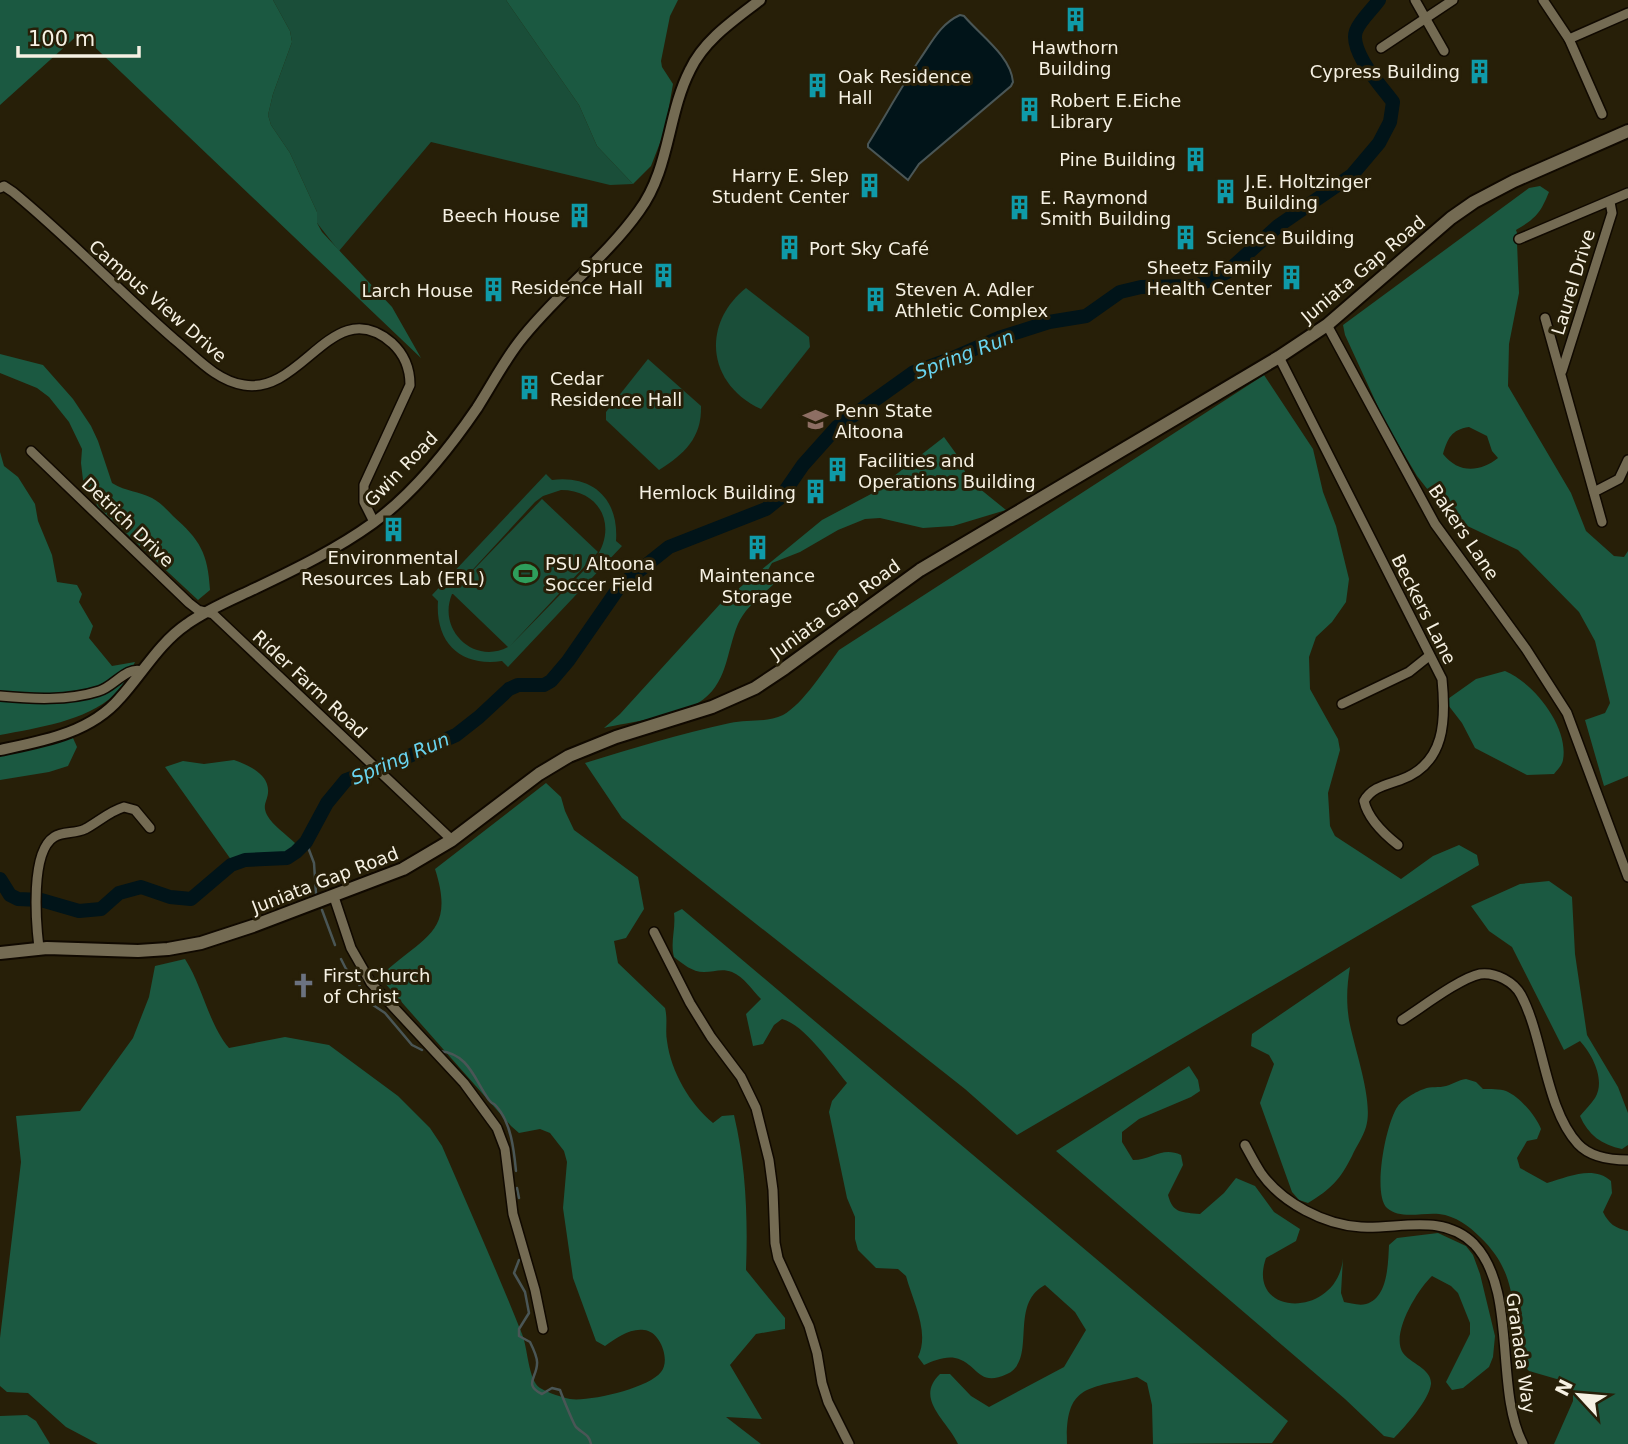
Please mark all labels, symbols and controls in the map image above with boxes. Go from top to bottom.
building icon: Hawthorn Building [1061,6,1089,34]
scale bar [18,14,138,58]
text: 100 m [28,27,95,51]
place label: Hawthorn Building [1031,37,1119,79]
building icon: Cypress Building [1466,57,1494,85]
place label: Cypress Building [1310,61,1460,82]
place label: Oak Residence Hall [838,66,971,108]
building icon: Oak Residence Hall [804,72,832,100]
place label: Robert E.Eiche Library [1050,90,1181,132]
building icon: Robert E.Eiche Library [1016,96,1044,124]
building icon: Pine Building [1182,145,1210,173]
place label: Pine Building [1059,149,1176,170]
place label: Harry E. Slep Student Center [712,165,850,207]
building icon: Harry E. Slep Student Center [855,171,883,199]
place label: J.E. Holtzinger Building [1244,171,1372,213]
building icon: J.E. Holtzinger Building [1211,177,1239,205]
place label: E. Raymond Smith Building [1040,187,1171,229]
building icon: E. Raymond Smith Building [1006,193,1034,221]
building icon: Beech House [566,201,594,229]
place label: Beech House [442,205,560,226]
street label: Juniata Gap Road [1296,211,1429,328]
building icon: Science Building [1172,223,1200,251]
place label: Science Building [1206,227,1355,248]
street label: Laurel Drive [1547,227,1599,337]
building icon: Port Sky Café [775,234,803,262]
street label: Campus View Drive [85,236,231,366]
place label: Port Sky Café [809,238,929,259]
place label: Spruce Residence Hall [511,256,643,298]
place label: Sheetz Family Health Center [1147,257,1273,299]
building icon: Spruce Residence Hall [649,262,677,290]
building icon: Sheetz Family Health Center [1278,263,1306,291]
building icon: Larch House [479,276,507,304]
place label: Steven A. Adler Athletic Complex [895,279,1049,321]
place label: Larch House [362,280,473,301]
building icon: Steven A. Adler Athletic Complex [861,285,889,313]
water label: Spring Run [911,325,1017,383]
place label: Cedar Residence Hall [550,368,682,410]
building icon: Cedar Residence Hall [516,374,544,402]
place label: Penn State Altoona [835,400,932,442]
school or university icon: Penn State Altoona [801,406,829,434]
street label: Gwin Road [360,427,442,511]
place label: Facilities and Operations Building [858,450,1036,492]
building icon: Facilities and Operations Building [824,456,852,484]
street label: Detrich Drive [78,473,178,571]
building icon: Hemlock Building [802,478,830,506]
street label: Bakers Lane [1424,480,1504,584]
place label: Hemlock Building [639,482,796,503]
building icon: Environmental Resources Lab (ERL) [379,516,407,544]
building icon: Maintenance Storage [743,534,771,562]
place label: Environmental Resources Lab (ERL) [301,547,485,589]
street label: Beckers Lane [1387,551,1461,667]
place label: PSU Altoona Soccer Field [545,553,655,595]
street label: Juniata Gap Road [765,555,904,664]
sports icon: PSU Altoona Soccer Field [511,559,539,587]
place label: Maintenance Storage [699,565,815,607]
street label: Rider Farm Road [249,626,371,742]
water label: Spring Run [348,727,452,789]
street label: Juniata Gap Road [248,842,401,918]
place label: First Church of Christ [323,965,430,1007]
church icon: First Church of Christ [289,971,317,999]
street label: Granada Way [1502,1291,1540,1415]
north arrow [1544,1360,1614,1430]
text: N [1550,1376,1577,1400]

